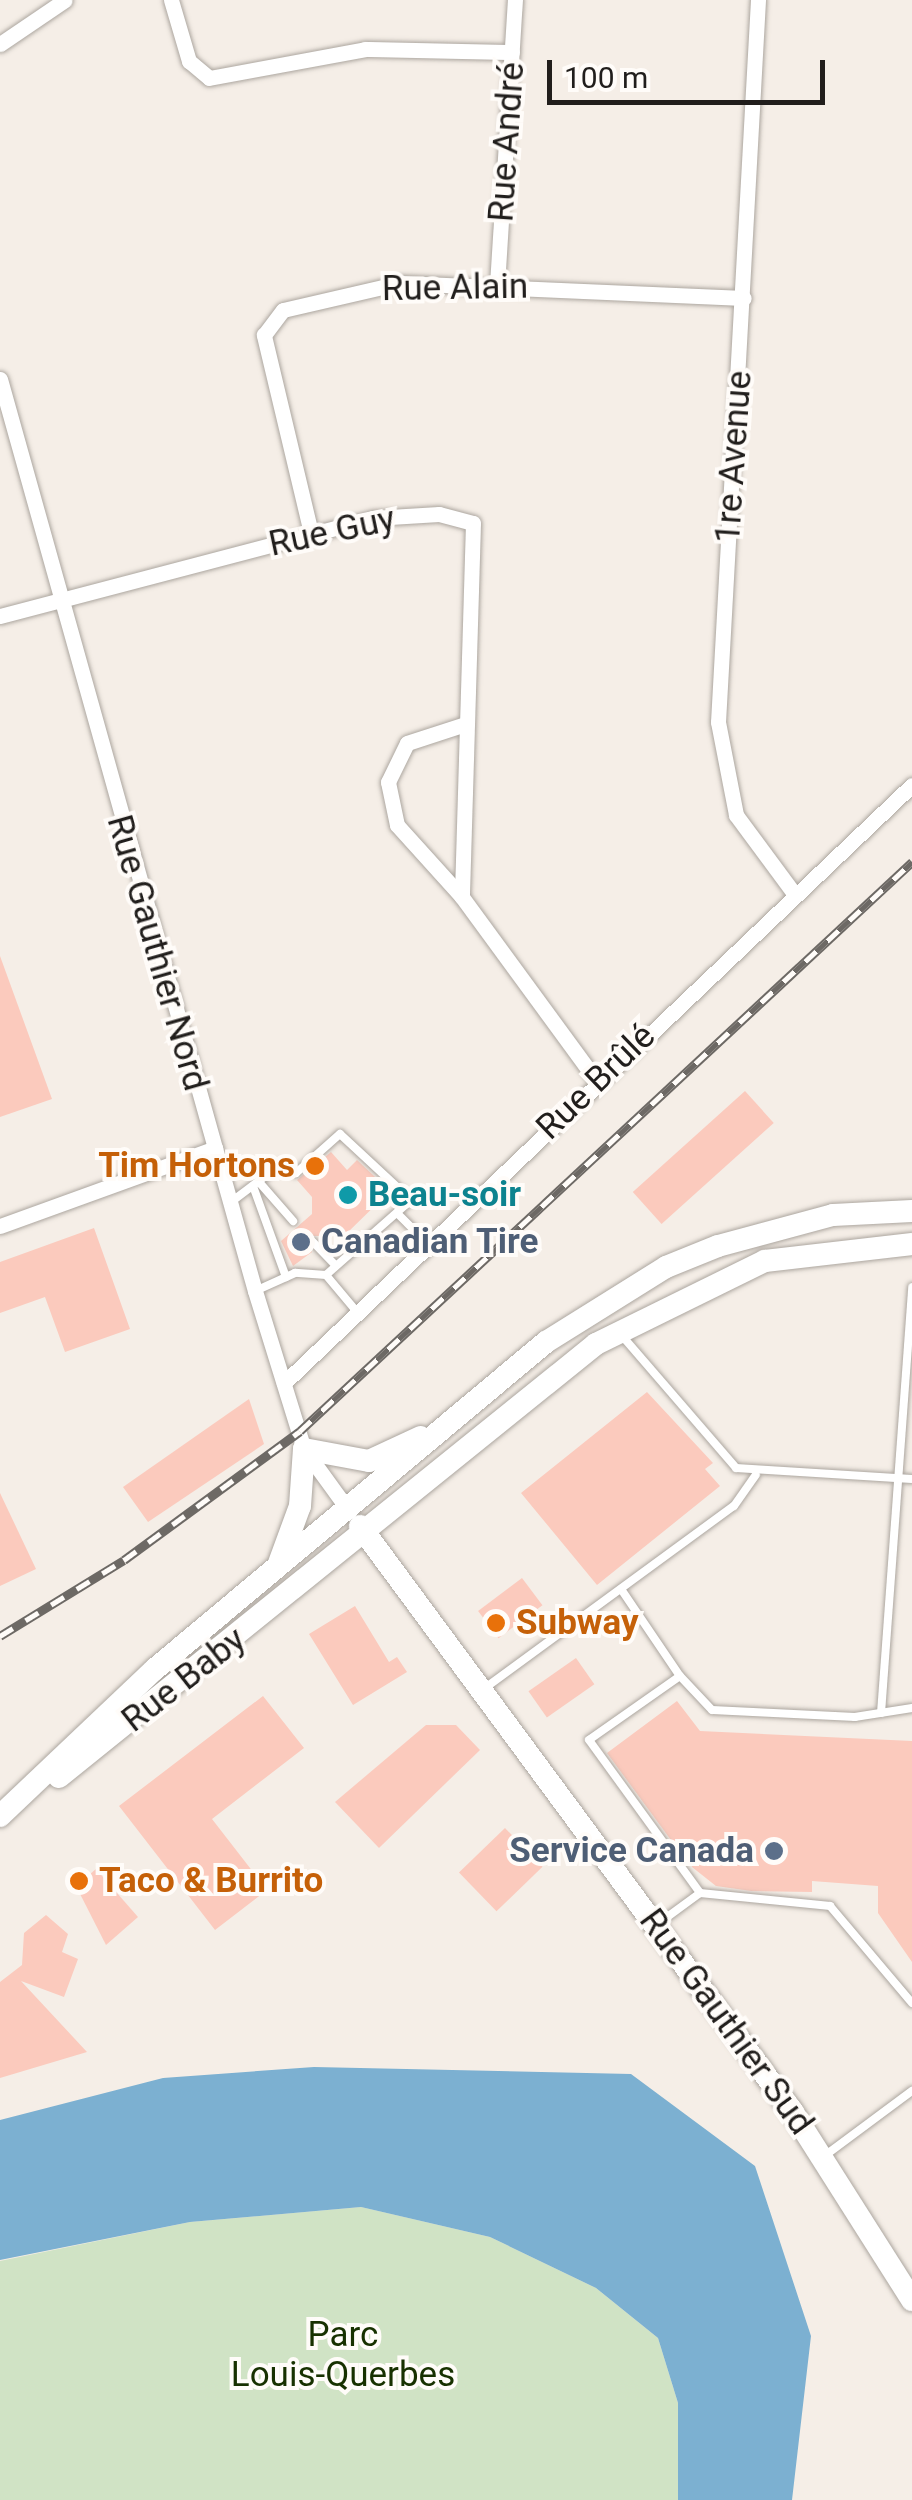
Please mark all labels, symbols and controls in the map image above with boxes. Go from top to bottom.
scale bar [552,40,830,102]
text: 100 m [564,60,648,95]
street label: Rue André [480,61,534,223]
street label: Rue Alain [381,266,529,310]
street label: 1re Avenue [707,369,761,545]
street label: Rue Guy [265,498,399,566]
street label: Rue Gauthier Nord [98,810,216,1096]
street label: Rue Brûlé [528,1015,664,1149]
place label: Tim Hortons [98,1145,295,1187]
marker: Tim Hortons [304,1155,326,1177]
place label: Beau-soir [368,1174,521,1216]
marker: Beau-soir [337,1184,359,1206]
place label: Canadian Tire [321,1221,539,1263]
marker: Canadian Tire [290,1231,312,1253]
place label: Subway [516,1602,639,1644]
marker: Subway [485,1612,507,1634]
street label: Rue Baby [114,1619,254,1741]
place label: Service Canada [509,1830,754,1872]
marker: Service Canada [763,1840,785,1862]
place label: Taco & Burrito [99,1860,323,1902]
marker: Taco & Burrito [68,1870,90,1892]
street label: Rue Gauthier Sud [630,1901,822,2143]
park label: Parc Louis-Querbes [231,2314,455,2396]

